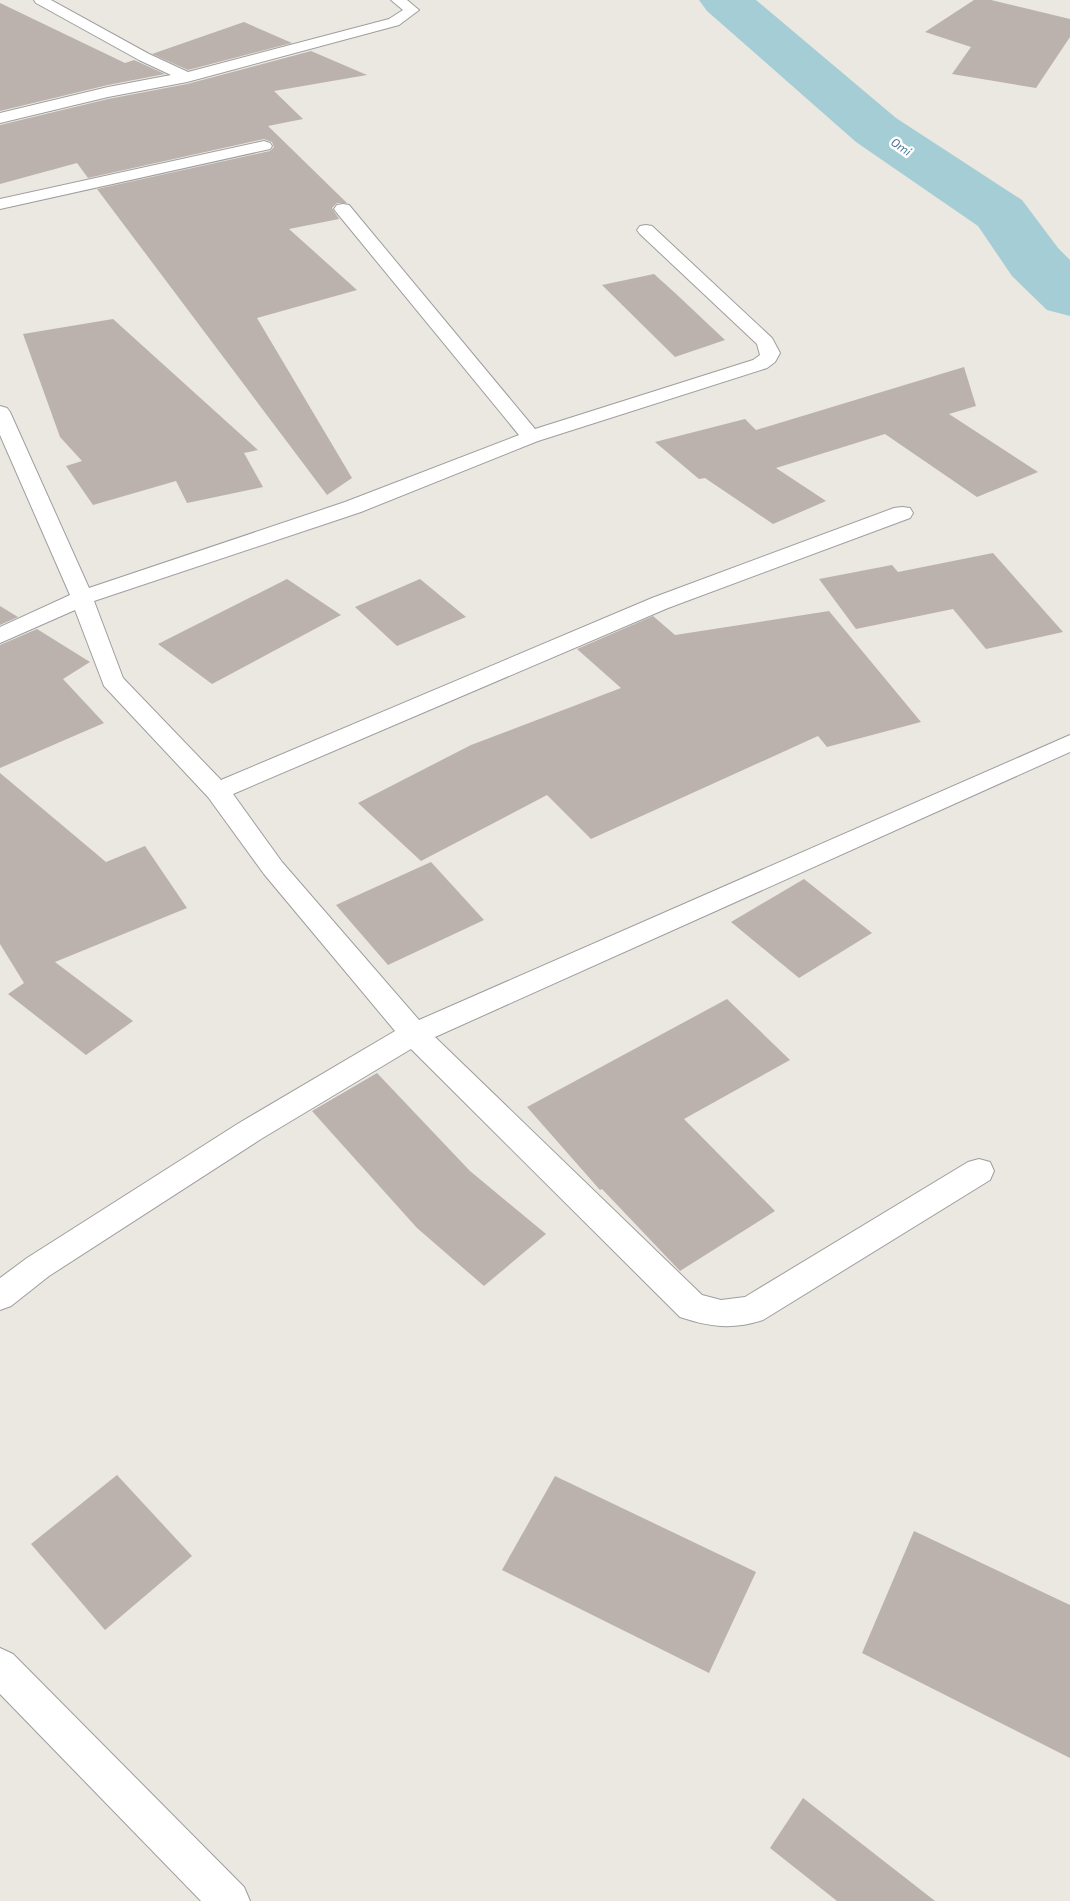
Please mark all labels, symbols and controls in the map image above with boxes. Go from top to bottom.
water label: Omi [889,134,914,158]

